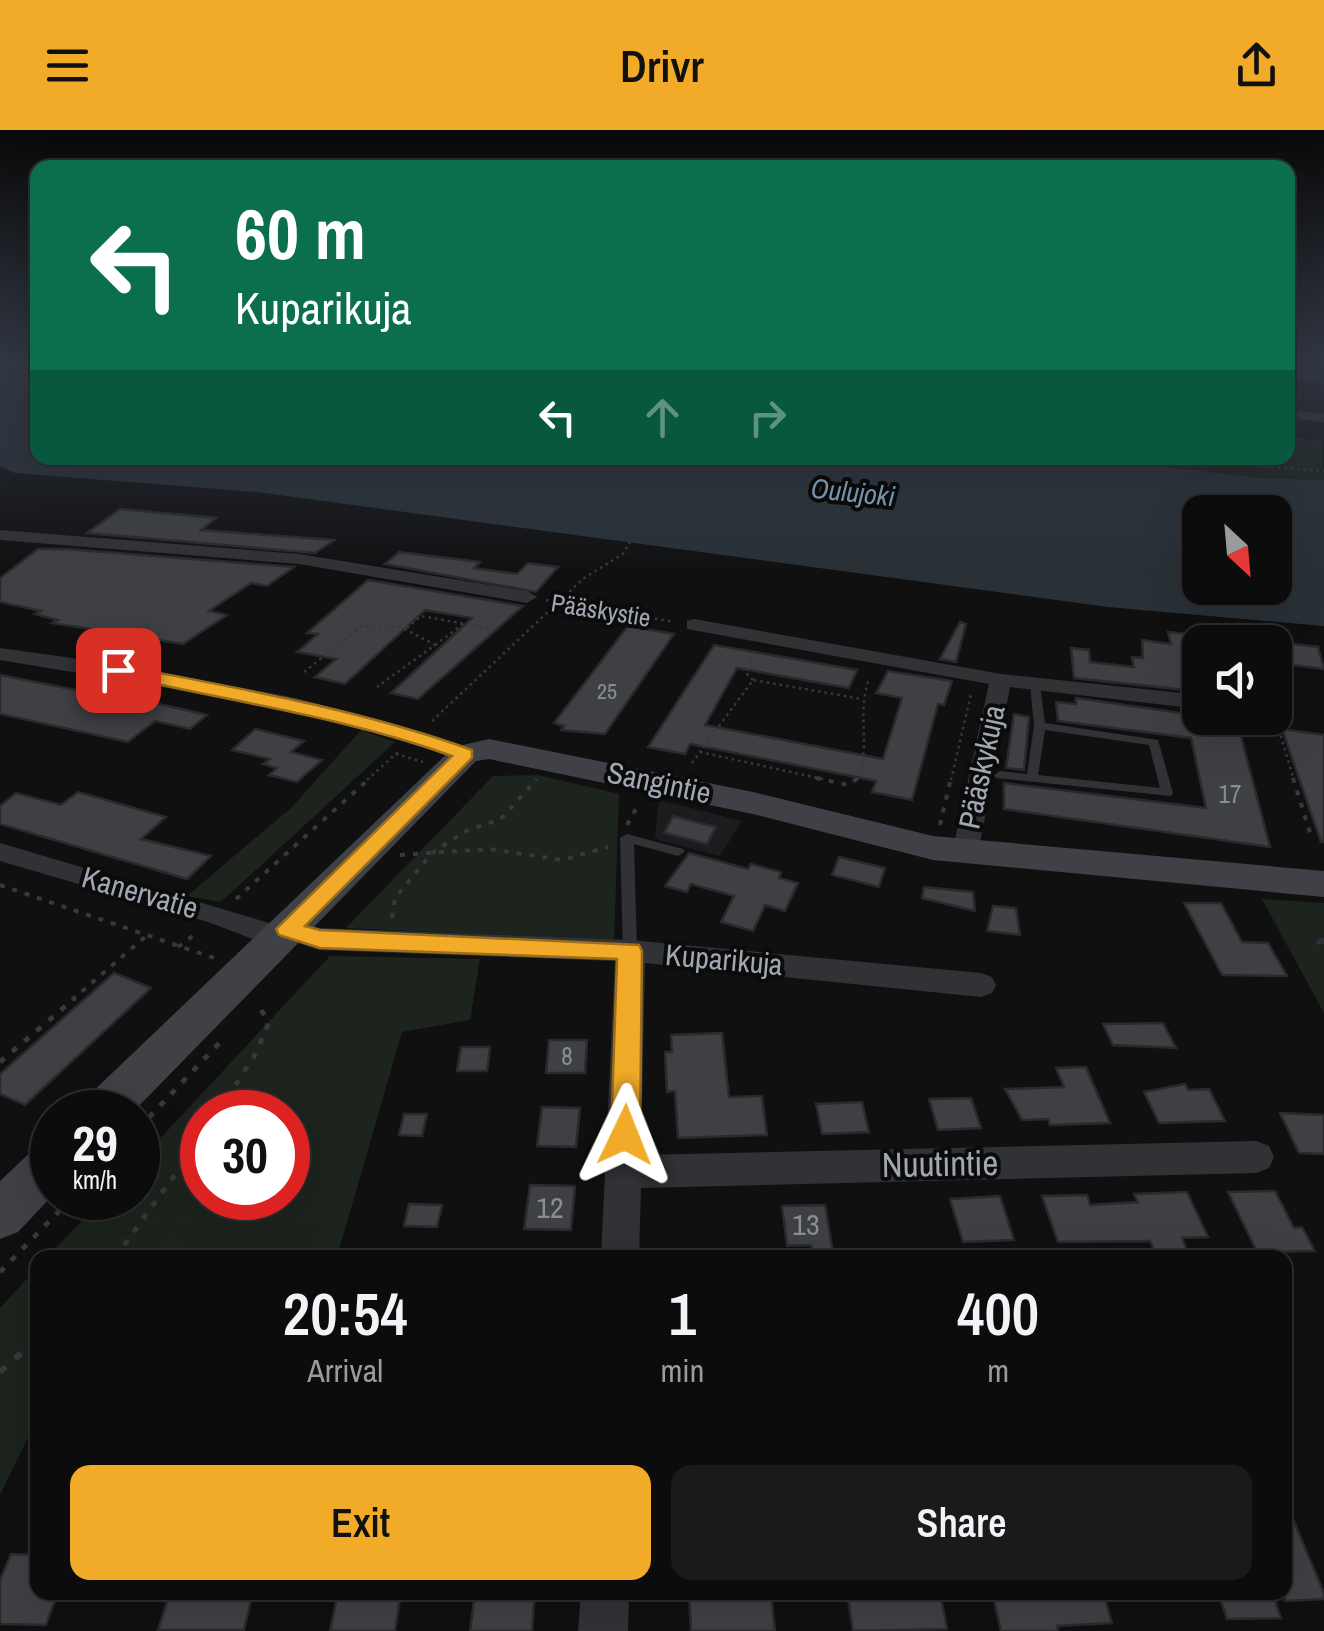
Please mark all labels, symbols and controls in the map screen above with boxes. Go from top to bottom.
text: Drivr [620,35,704,96]
icon: menu [40,38,95,93]
icon: share [1229,38,1284,93]
text: 60 m [235,187,366,281]
icon: left [70,200,200,330]
text: Kuparikuja [235,277,411,338]
icon: left [530,390,585,445]
icon: ahead [635,390,690,445]
icon: right [740,390,795,445]
water label: Oulujoki [809,469,897,515]
north arrow [1182,495,1292,605]
map controls [1182,495,1292,735]
street label: Pääskystie [549,585,653,635]
button: sound [1182,625,1292,735]
pin [76,628,161,713]
icon: arrive [91,643,146,698]
house number: 25 [597,676,617,706]
street label: Pääskykuja [948,701,1014,832]
street label: Sangintie [604,752,715,813]
house number: 17 [1219,777,1241,811]
street label: Kanervatie [78,856,203,928]
street label: Kuparikuja [664,934,785,984]
house number: 8 [561,1039,573,1073]
position arrow [573,1083,677,1187]
speed limit sign: 30 [180,1090,310,1220]
text: 29 [72,1109,118,1177]
street label: Nuutintie [881,1139,999,1188]
text: km/h [73,1163,117,1197]
house number: 12 [536,1187,564,1227]
house number: 13 [792,1204,820,1244]
text: 20:54 [283,1273,408,1354]
text: 1 [669,1273,696,1354]
text: 400 [957,1273,1039,1354]
text: Arrival [307,1349,383,1392]
text: min [661,1349,704,1392]
text: m [987,1349,1009,1392]
button: Exit [70,1465,651,1580]
button: Share [671,1465,1252,1580]

